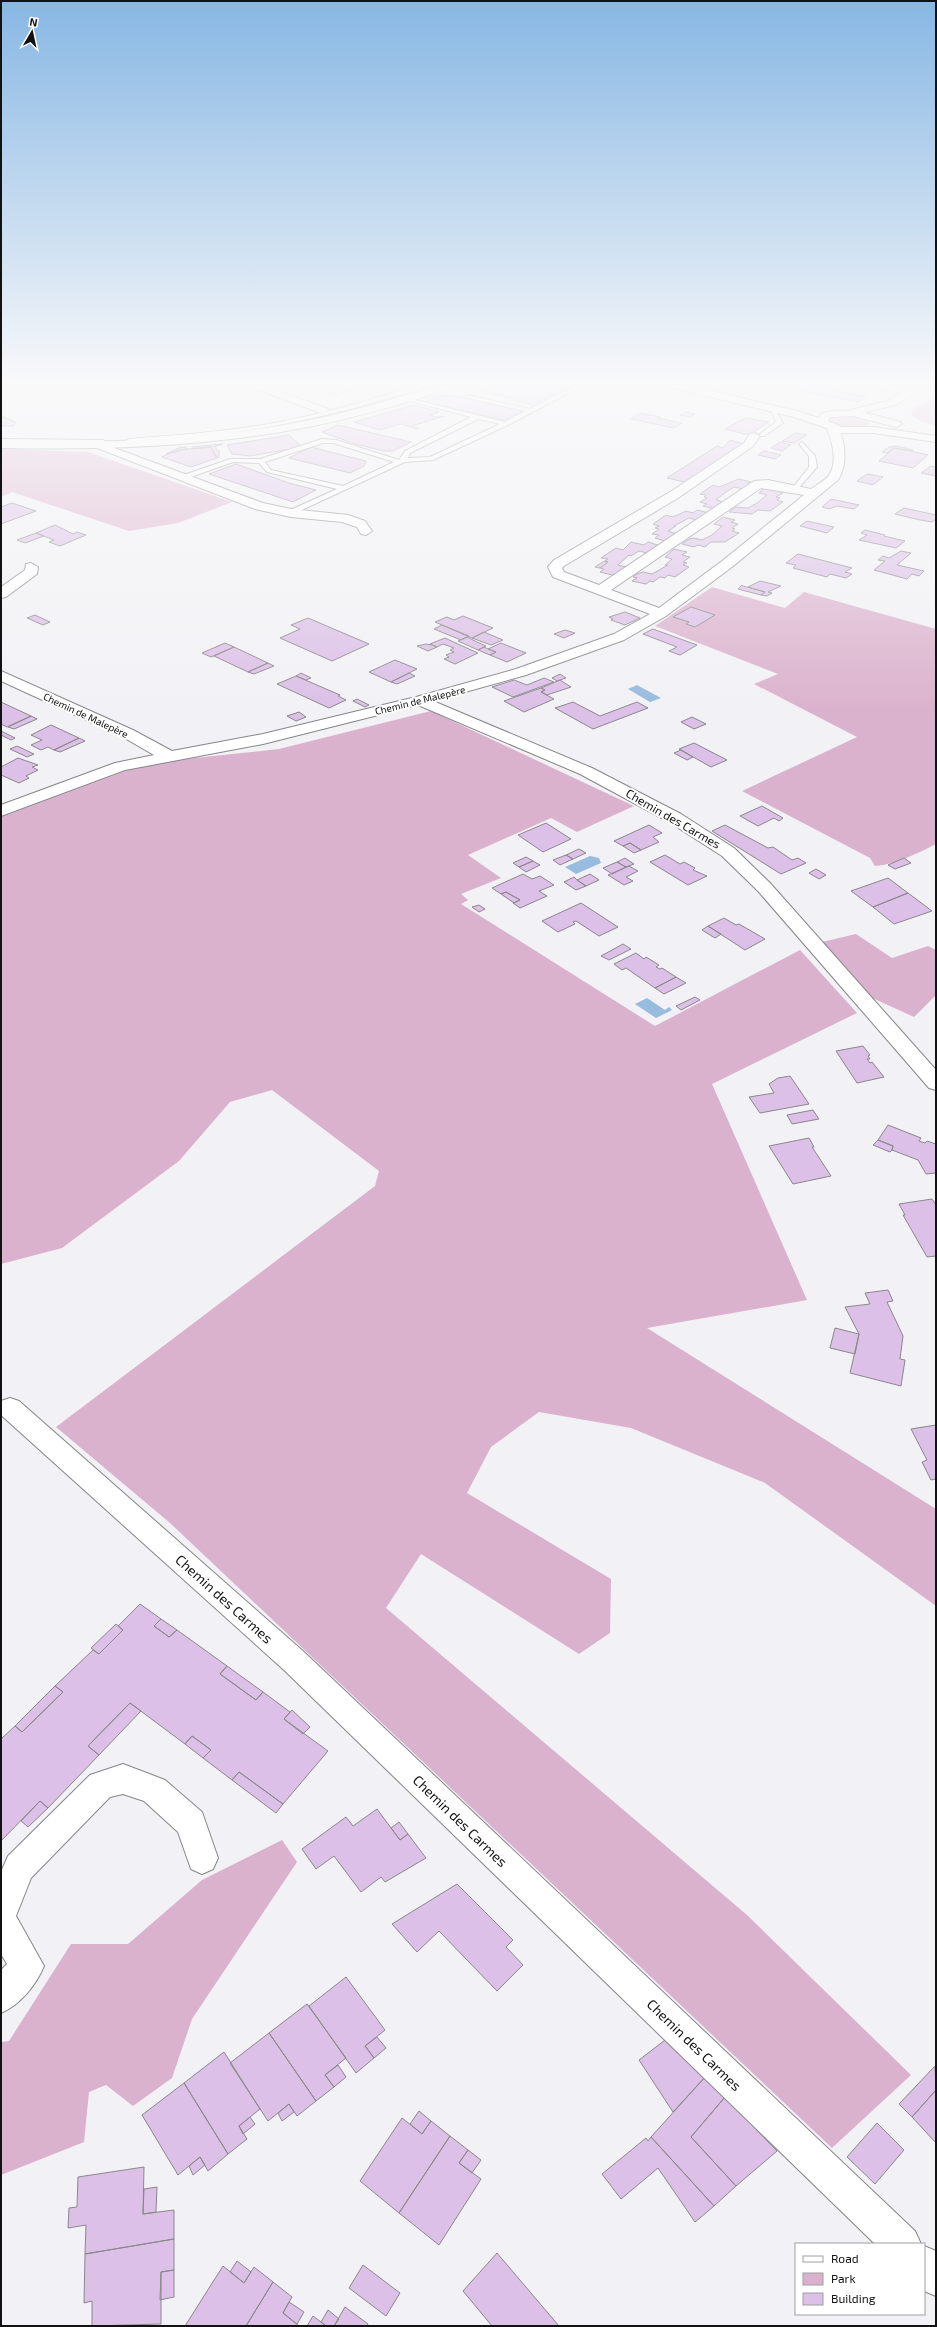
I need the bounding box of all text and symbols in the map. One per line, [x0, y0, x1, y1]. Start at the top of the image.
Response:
north arrow [12, 12, 52, 52]
text: N [29, 15, 39, 29]
street label: Chemin de Malepère [374, 683, 466, 717]
street label: Chemin de Malepère [42, 690, 130, 740]
street label: Chemin des Carmes [624, 785, 723, 851]
street label: Chemin des Carmes [172, 1551, 276, 1647]
street label: Chemin des Carmes [410, 1771, 511, 1870]
street label: Chemin des Carmes [644, 1995, 745, 2094]
legend [795, 2243, 925, 2315]
text: Road [831, 2251, 859, 2265]
text: Park [831, 2271, 856, 2285]
text: Building [831, 2291, 876, 2305]

